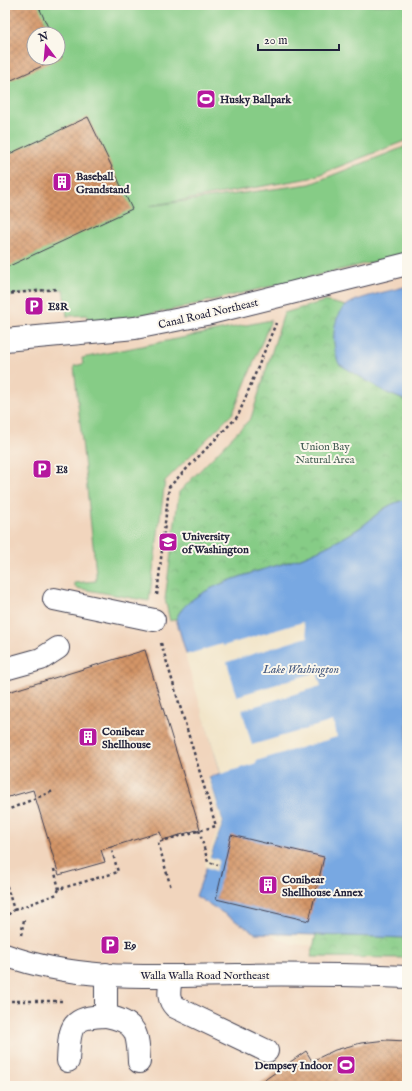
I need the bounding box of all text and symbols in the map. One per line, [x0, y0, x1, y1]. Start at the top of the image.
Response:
north arrow [26, 26, 66, 66]
scale bar [258, 26, 339, 52]
text: N [36, 29, 50, 46]
text: 20 m [264, 33, 287, 48]
sports icon: Husky Ballpark [195, 88, 217, 110]
place label: Husky Ballpark [220, 93, 292, 107]
place label: Baseball Grandstand [76, 170, 131, 197]
building icon: Baseball Grandstand [51, 171, 73, 193]
parking icon: E8R [23, 295, 45, 317]
street label: Canal Road Northeast [157, 296, 260, 332]
place label: E8R [48, 300, 69, 314]
park label: Union Bay Natural Area [296, 440, 355, 467]
parking icon: E8 [31, 458, 53, 480]
place label: E8 [56, 463, 68, 477]
place label: University of Washington [181, 530, 249, 557]
school or university icon: University of Washington [157, 531, 179, 553]
water label: Lake Washington [262, 662, 339, 678]
place label: Conibear Shellhouse [102, 725, 151, 752]
building icon: Conibear Shellhouse [77, 726, 99, 748]
place label: Conibear Shellhouse Annex [282, 873, 363, 900]
building icon: Conibear Shellhouse Annex [257, 874, 279, 896]
parking icon: E9 [99, 934, 121, 956]
place label: E9 [124, 939, 137, 953]
street label: Walla Walla Road Northeast [141, 969, 270, 983]
sports icon: Dempsey Indoor [335, 1054, 357, 1076]
place label: Dempsey Indoor [255, 1059, 333, 1073]

